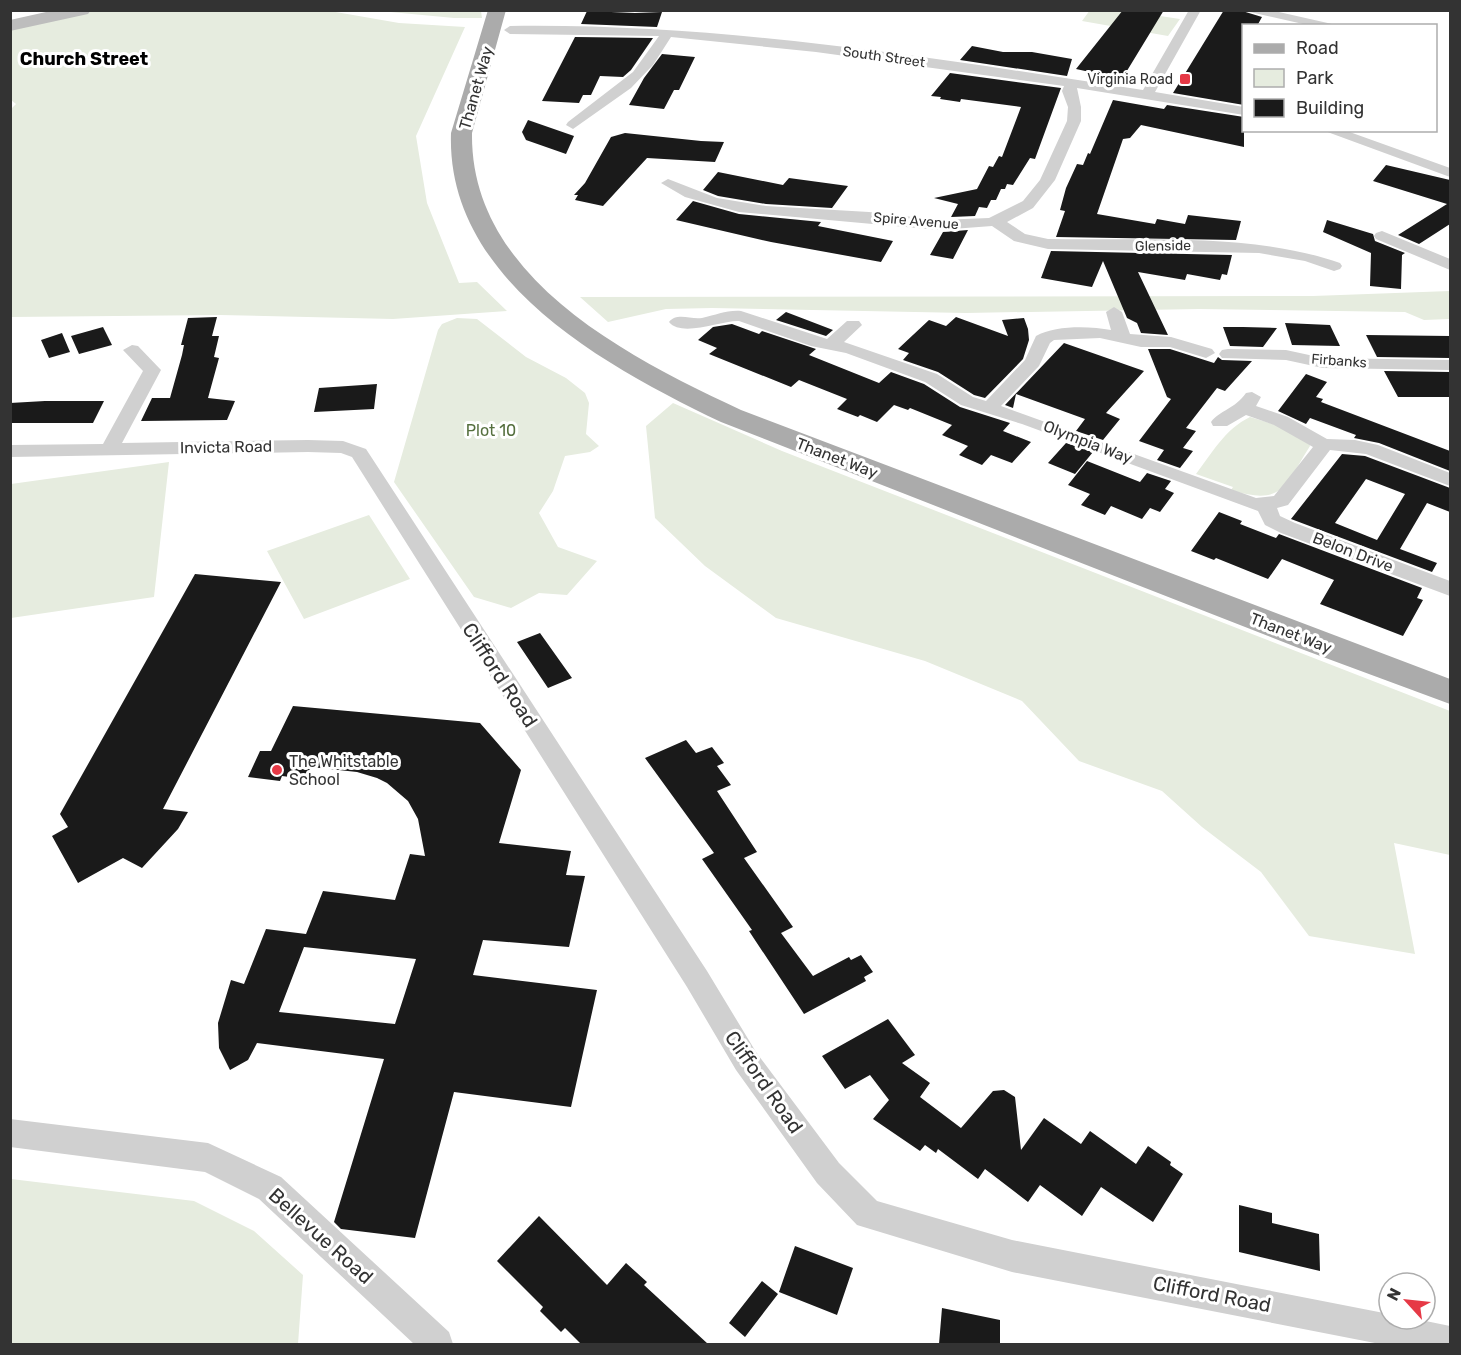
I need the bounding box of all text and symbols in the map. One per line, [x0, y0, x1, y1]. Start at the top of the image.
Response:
legend [1242, 24, 1437, 132]
text: Road [1296, 37, 1339, 59]
street label: South Street [842, 43, 927, 71]
street label: Thanet Way [455, 44, 497, 132]
district label: Church Street [20, 48, 148, 70]
text: Park [1296, 67, 1334, 89]
place label: Virginia Road [1087, 71, 1173, 88]
marker: Virginia Road [1178, 72, 1192, 86]
text: Building [1296, 97, 1364, 119]
street label: Spire Avenue [873, 209, 960, 233]
street label: Glenside [1135, 237, 1191, 255]
street label: Firbanks [1311, 351, 1367, 371]
street label: Olympia Way [1041, 416, 1135, 468]
park label: Plot 10 [466, 421, 516, 440]
street label: Thanet Way [793, 434, 881, 482]
street label: Invicta Road [180, 437, 272, 457]
street label: Belon Drive [1310, 528, 1396, 576]
street label: Thanet Way [1247, 609, 1335, 657]
street label: Clifford Road [457, 618, 543, 732]
place label: The Whitstable School [289, 752, 399, 789]
marker: The Whitstable School [270, 763, 284, 777]
street label: Clifford Road [720, 1026, 808, 1138]
street label: Bellevue Road [264, 1183, 378, 1289]
street label: Clifford Road [1151, 1271, 1273, 1317]
north arrow [1377, 1271, 1437, 1331]
text: N [1383, 1285, 1405, 1304]

